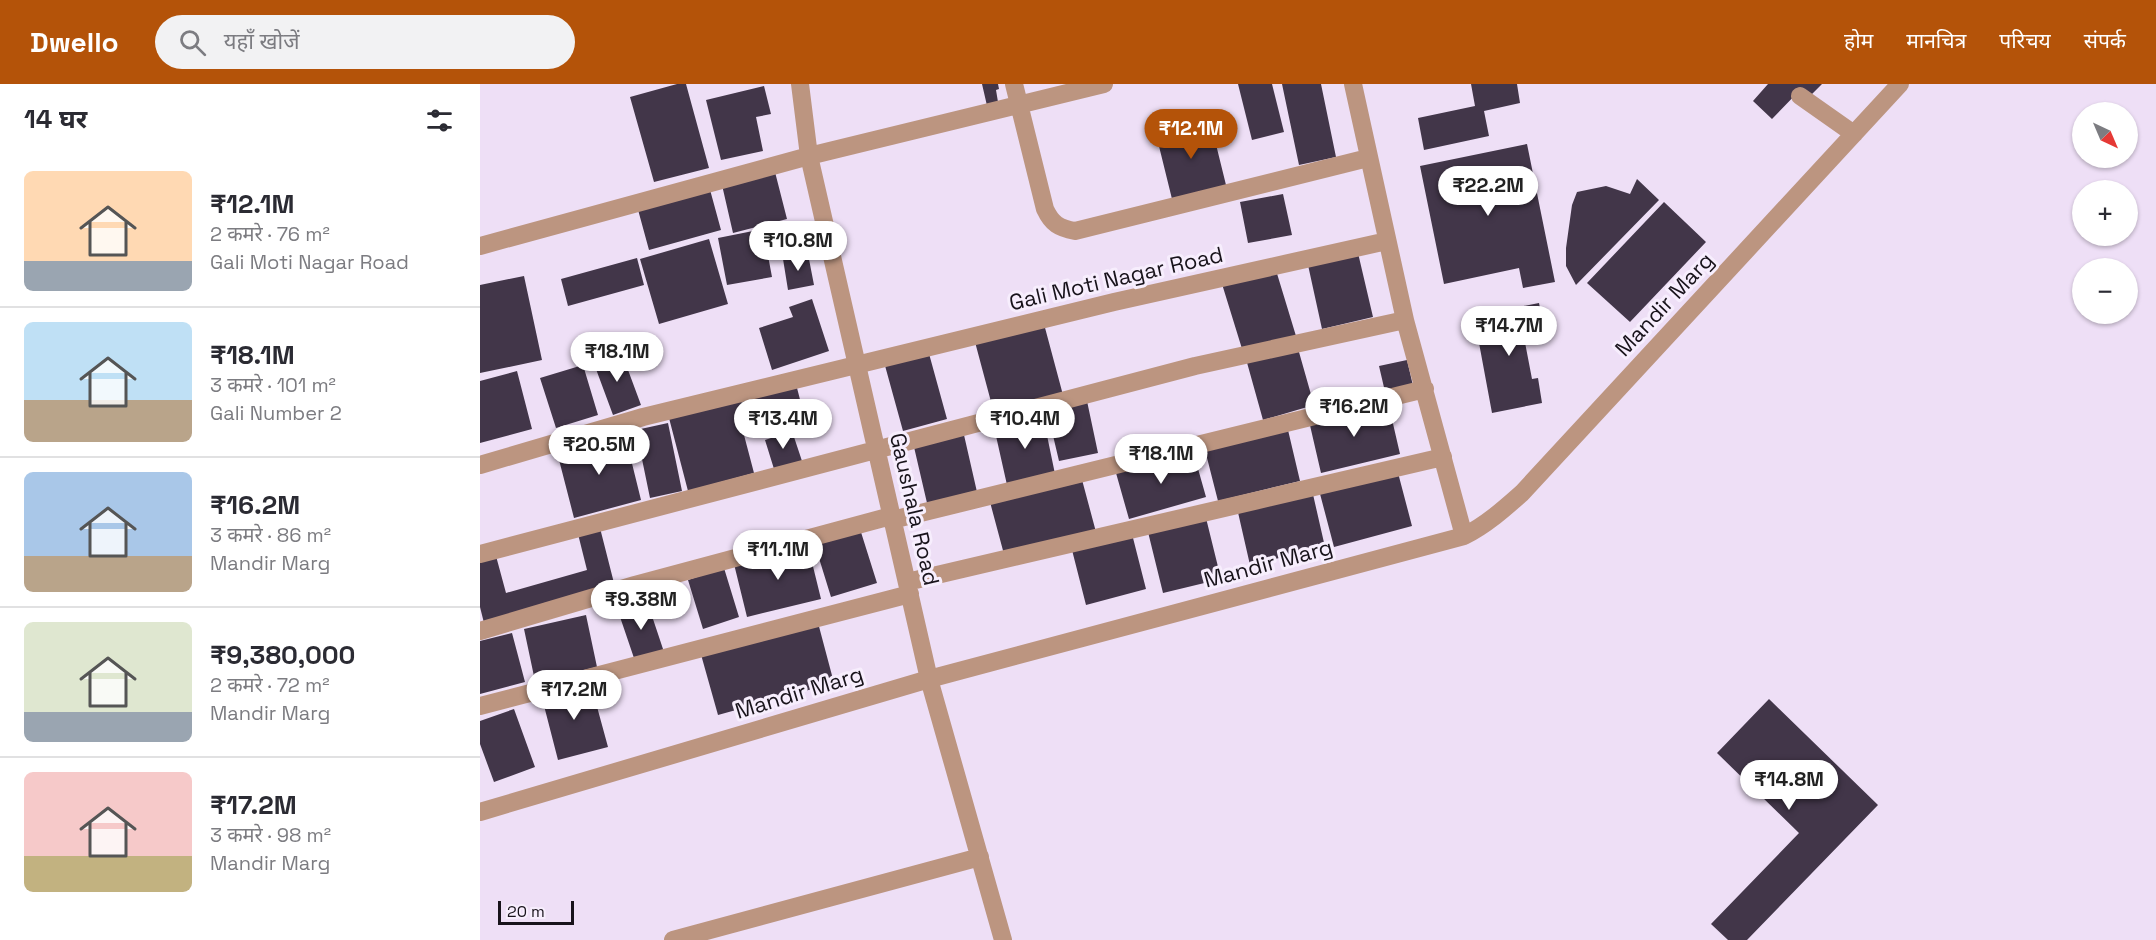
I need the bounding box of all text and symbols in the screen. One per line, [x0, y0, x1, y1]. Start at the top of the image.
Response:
search box [155, 15, 575, 69]
text: Dwello [30, 24, 119, 60]
icon: search [176, 26, 209, 59]
text: यहाँ खोजें [224, 27, 300, 55]
text: होम [1844, 27, 1873, 54]
text: मानचित्र [1906, 27, 1966, 54]
text: परिचय [1999, 27, 2051, 54]
text: संपर्क [2084, 27, 2126, 54]
text: 14 घर [24, 102, 87, 136]
north arrow [2072, 102, 2138, 168]
map controls [2072, 102, 2138, 324]
icon: filters [423, 104, 456, 137]
pin: ₹12.1M [1142, 109, 1240, 160]
text: ₹12.1M [1159, 115, 1223, 141]
pin: ₹22.2M [1439, 166, 1537, 217]
text: ₹22.2M [1452, 172, 1524, 198]
button: + [2072, 180, 2138, 246]
text: ₹12.1M [210, 187, 294, 221]
icon: home [72, 195, 144, 267]
text: 2 कमरे · 76 m² [210, 221, 330, 247]
pin: ₹10.8M [749, 221, 847, 272]
text: ₹10.8M [763, 227, 833, 253]
street label: Gali Moti Nagar Road [1006, 240, 1226, 316]
street label: Mandir Marg [1609, 246, 1719, 362]
text: Gali Moti Nagar Road [210, 249, 409, 275]
button: − [2072, 258, 2138, 324]
pin: ₹14.7M [1460, 306, 1558, 357]
text: ₹14.7M [1475, 312, 1543, 338]
pin: ₹18.1M [568, 332, 666, 383]
text: ₹18.1M [210, 338, 295, 372]
text: ₹18.1M [584, 338, 650, 364]
icon: home [72, 346, 144, 418]
text: 3 कमरे · 101 m² [210, 372, 336, 398]
pin: ₹16.2M [1305, 387, 1403, 438]
text: ₹16.2M [1319, 393, 1389, 419]
pin: ₹13.4M [734, 399, 832, 450]
pin: ₹10.4M [976, 399, 1074, 450]
text: Gali Number 2 [210, 400, 342, 426]
text: ₹13.4M [748, 405, 818, 431]
text: ₹10.4M [990, 405, 1060, 431]
pin: ₹20.5M [550, 425, 648, 476]
street label: Gaushala Road [884, 430, 946, 588]
text: ₹20.5M [563, 431, 635, 457]
pin: ₹18.1M [1112, 434, 1210, 485]
text: ₹18.1M [1128, 440, 1194, 466]
text: ₹16.2M [210, 488, 300, 522]
icon: home [72, 496, 144, 568]
text: 3 कमरे · 86 m² [210, 522, 331, 548]
pin: ₹11.1M [729, 530, 827, 581]
street label: Mandir Marg [1200, 532, 1336, 594]
text: ₹11.1M [747, 536, 809, 562]
text: Mandir Marg [210, 550, 330, 576]
pin: ₹9.38M [592, 580, 690, 631]
text: ₹9.38M [605, 586, 677, 612]
text: ₹9,380,000 [210, 638, 355, 672]
icon: home [72, 646, 144, 718]
street label: Mandir Marg [732, 659, 866, 725]
pin: ₹17.2M [525, 670, 623, 721]
text: 2 कमरे · 72 m² [210, 672, 330, 698]
text: ₹17.2M [541, 676, 607, 702]
text: Mandir Marg [210, 700, 330, 726]
pin: ₹14.8M [1740, 760, 1838, 811]
text: ₹14.8M [1754, 766, 1824, 792]
text: ₹17.2M [210, 788, 297, 822]
icon: home [72, 796, 144, 868]
text: 3 कमरे · 98 m² [210, 822, 331, 848]
text: Mandir Marg [210, 850, 330, 876]
scale bar [498, 898, 574, 926]
text: 20 m [507, 901, 545, 922]

